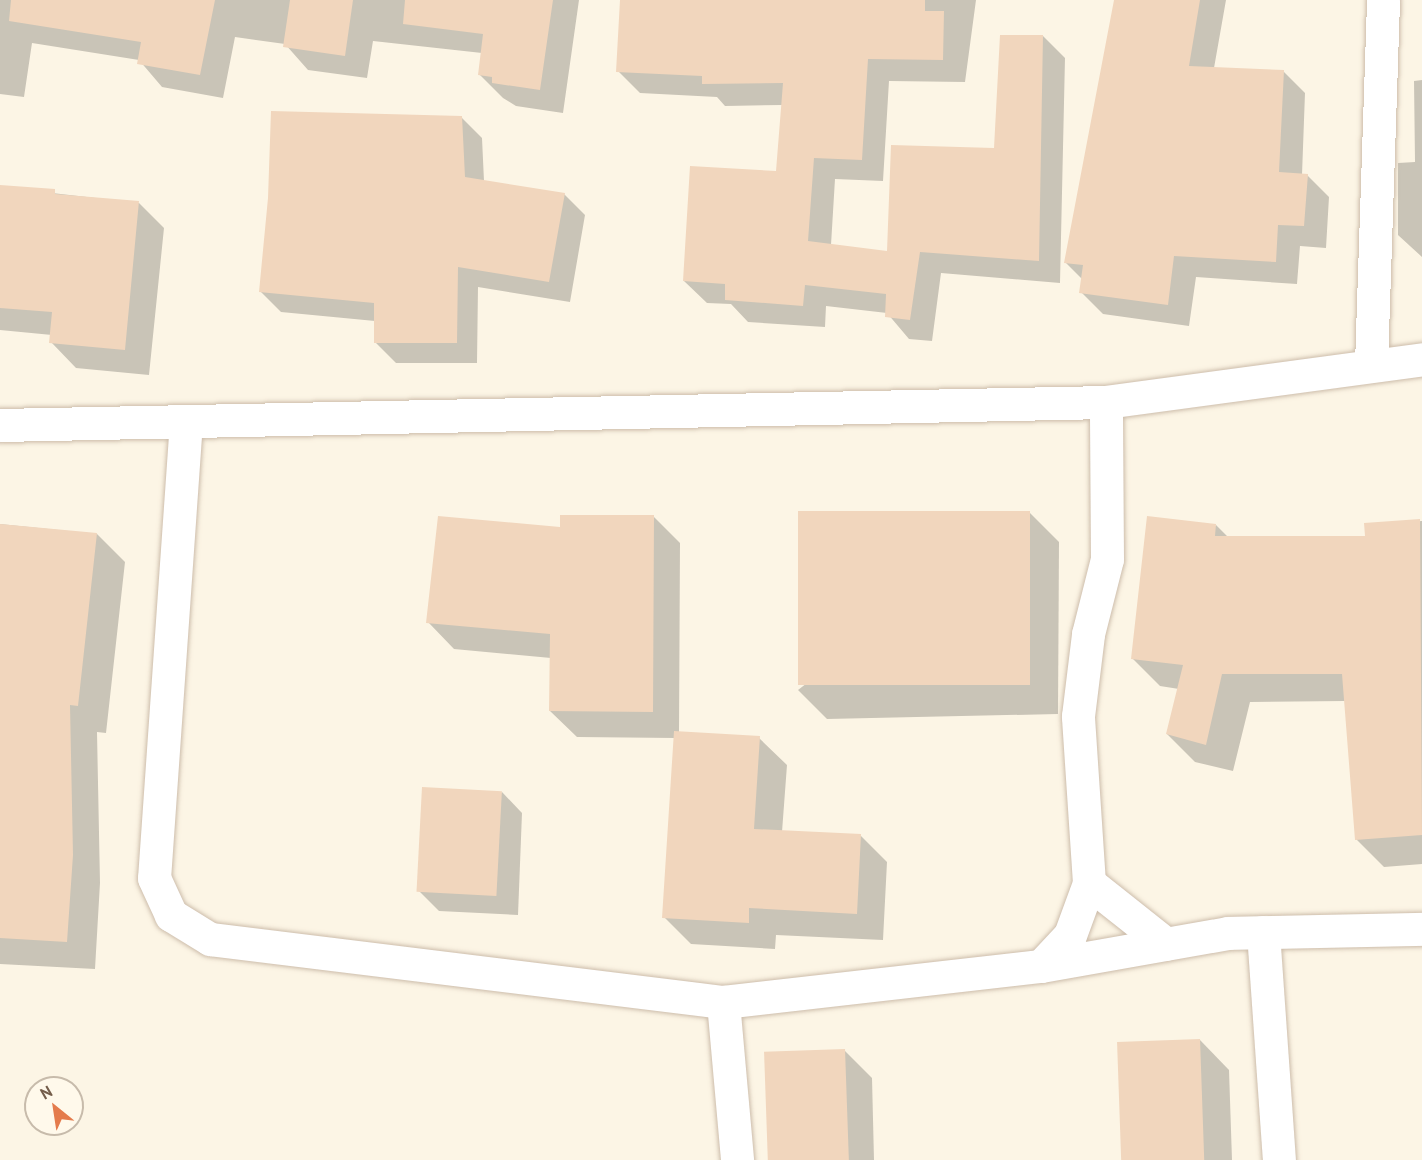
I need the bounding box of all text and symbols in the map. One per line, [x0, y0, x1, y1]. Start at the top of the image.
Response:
north arrow [24, 1076, 84, 1136]
text: N [36, 1081, 56, 1103]

